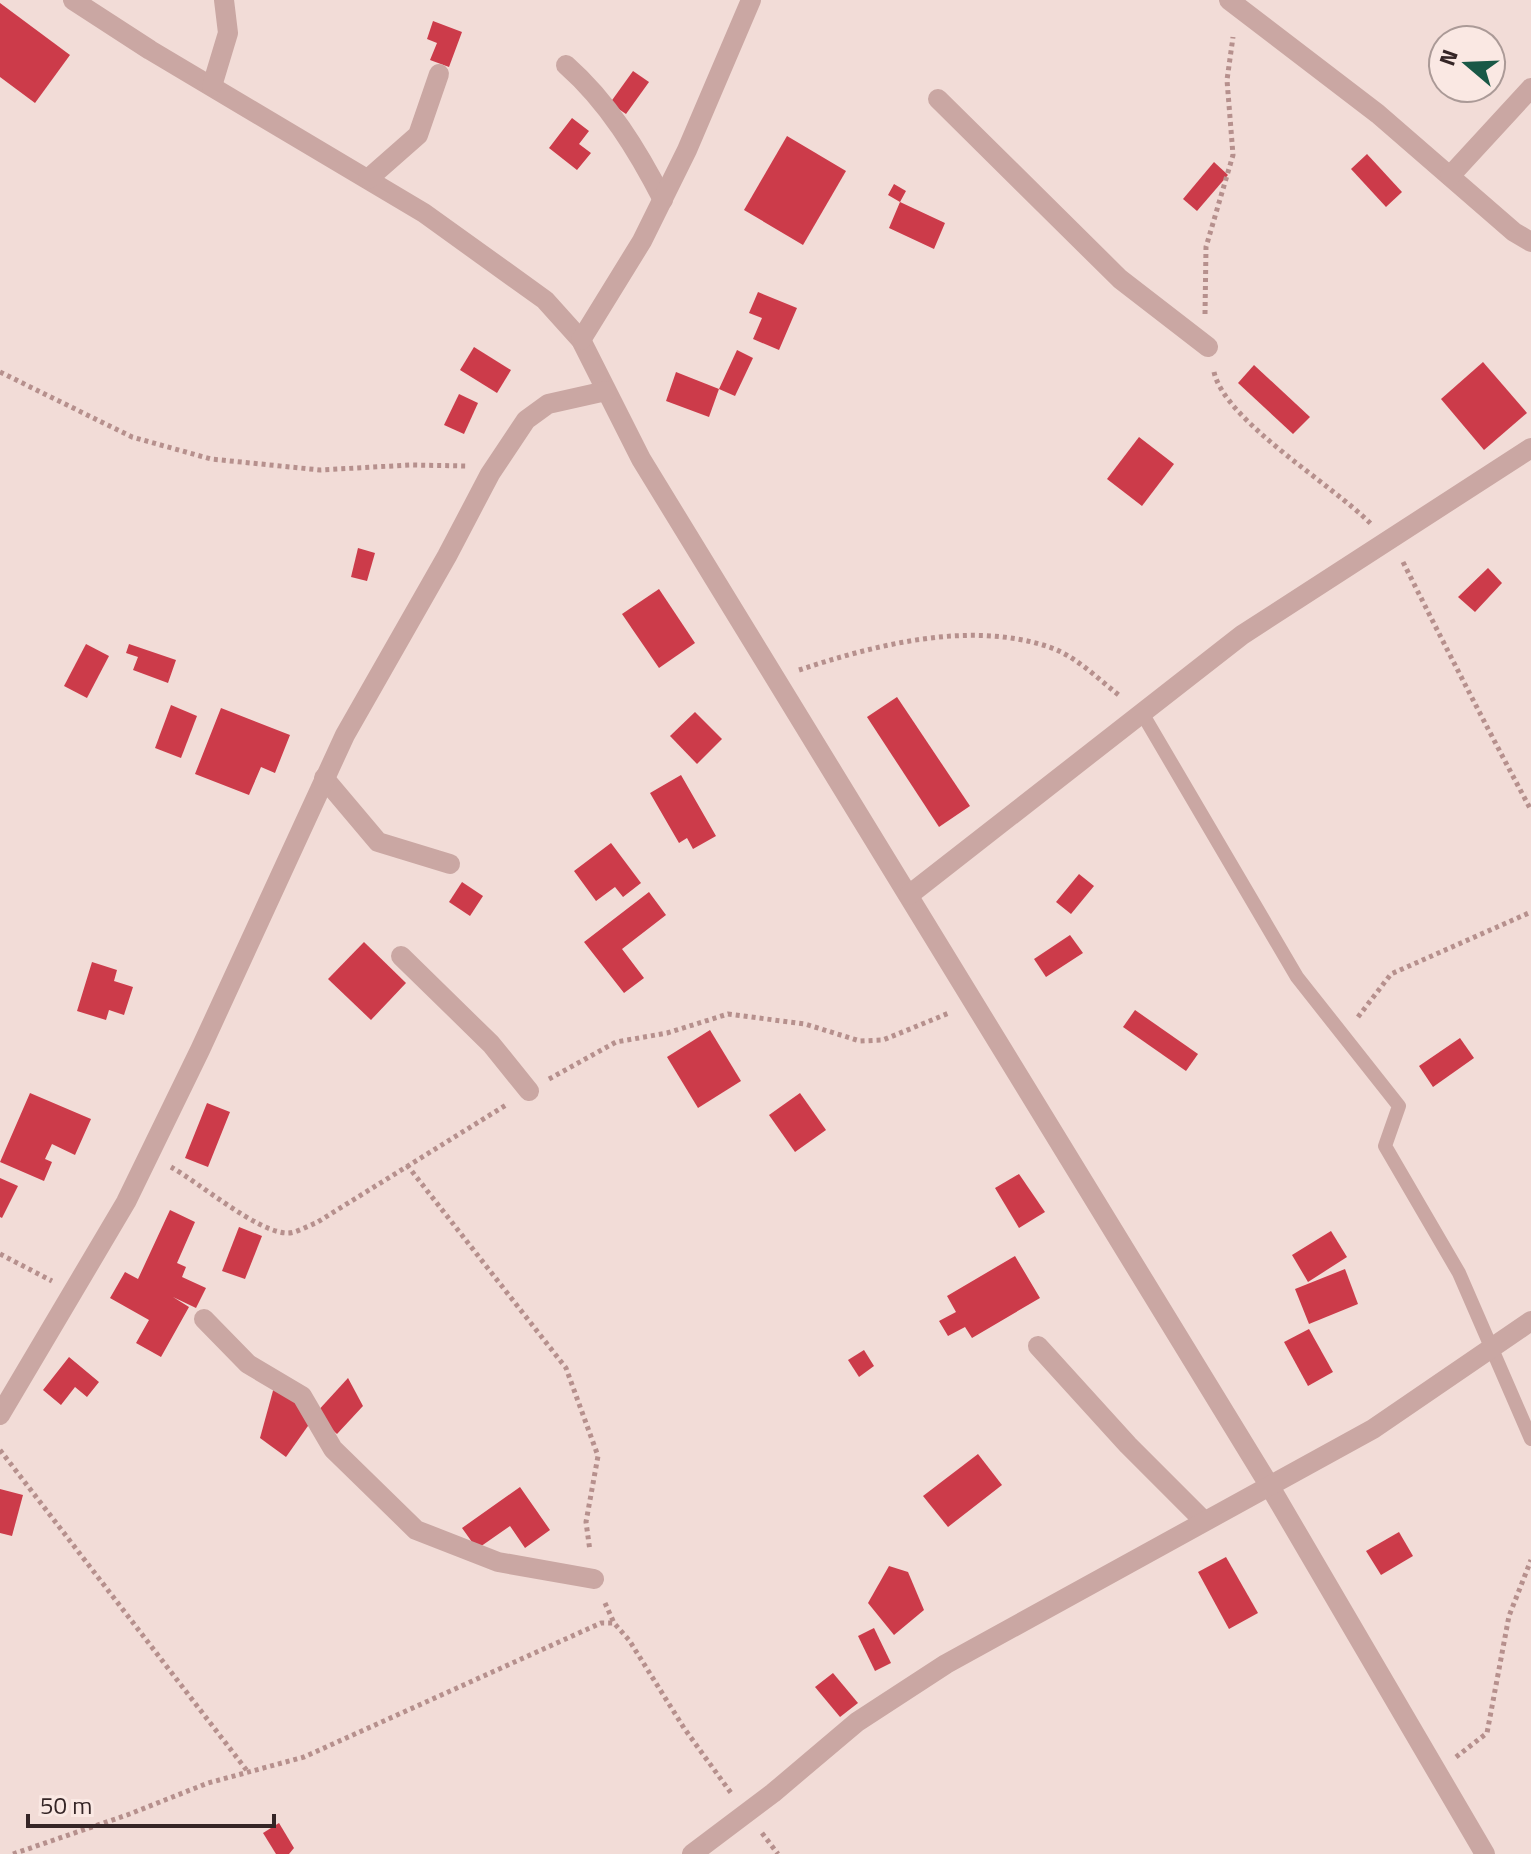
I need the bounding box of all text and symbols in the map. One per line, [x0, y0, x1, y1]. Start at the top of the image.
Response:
north arrow [1427, 24, 1507, 104]
text: N [1430, 45, 1467, 70]
scale bar [28, 1778, 274, 1828]
text: 50 m [40, 1787, 92, 1823]

